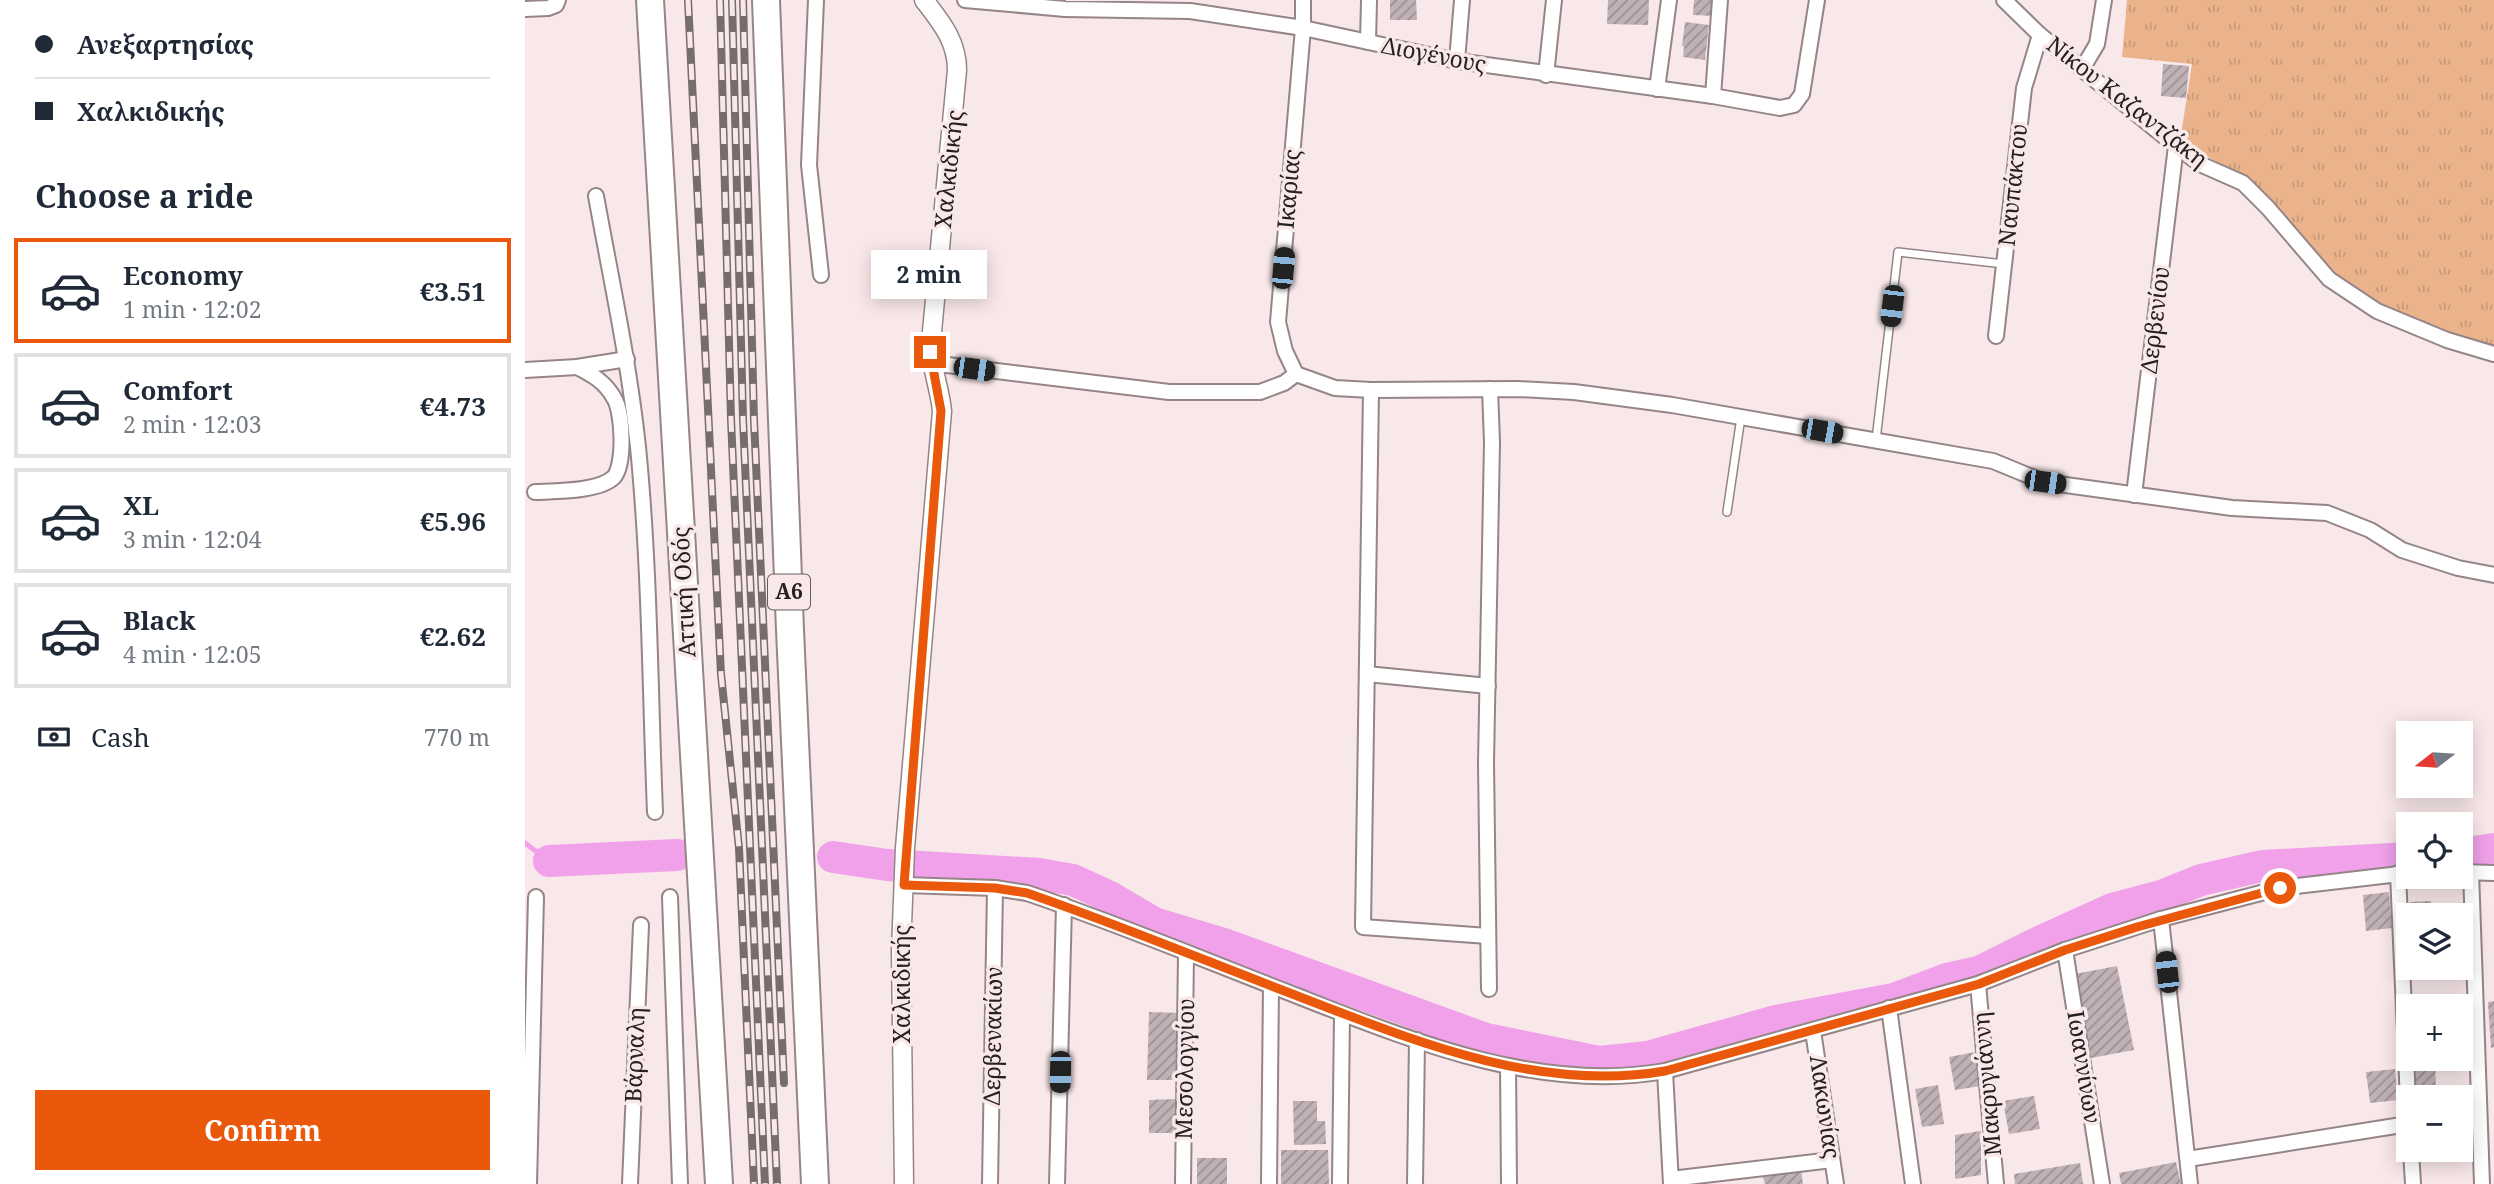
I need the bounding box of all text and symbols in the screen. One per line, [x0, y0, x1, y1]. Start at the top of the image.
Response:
text: Ανεξαρτησίας [77, 26, 254, 62]
street label: Διογένους [1379, 28, 1489, 80]
street label: Νίκου Καζαντζάκη [2040, 28, 2215, 174]
text: Χαλκιδικής [77, 93, 225, 129]
street label: Χαλκιδικής [926, 108, 970, 230]
street label: Ναυπάκτου [1990, 122, 2034, 248]
street label: Ικαρίας [1269, 148, 1307, 230]
text: Choose a ride [35, 174, 254, 217]
car [1271, 246, 1296, 290]
callout: 2 min [872, 250, 988, 300]
text: Economy [123, 257, 243, 293]
text: 2 min [896, 258, 962, 290]
icon: car [39, 259, 102, 322]
street label: Δερβενίου [2132, 265, 2176, 375]
text: €3.51 [420, 273, 486, 309]
car [1880, 284, 1905, 328]
text: 1 min · 12:02 [123, 293, 261, 325]
route end [914, 336, 946, 368]
car [952, 356, 997, 382]
text: Comfort [123, 372, 233, 408]
icon: car [39, 374, 102, 437]
text: €4.73 [420, 388, 486, 424]
text: 2 min · 12:03 [123, 408, 261, 440]
car [1800, 417, 1845, 445]
car [2023, 469, 2068, 495]
text: XL [123, 487, 159, 523]
icon: car [39, 489, 102, 552]
text: €5.96 [420, 503, 486, 539]
text: 3 min · 12:04 [123, 523, 261, 555]
street label: Αττική Οδός [664, 526, 702, 658]
road number: Α6 [768, 574, 810, 610]
text: Black [123, 602, 196, 638]
icon: car [39, 604, 102, 667]
text: €2.62 [420, 618, 486, 654]
text: 4 min · 12:05 [123, 638, 261, 670]
icon: cash [35, 718, 73, 756]
text: Cash [91, 719, 150, 755]
text: 770 m [424, 721, 490, 753]
north arrow [2396, 721, 2473, 798]
map controls [2396, 721, 2473, 1162]
button: locate [2396, 812, 2473, 889]
route start [2264, 872, 2296, 904]
button: layers [2396, 903, 2473, 980]
street label: Χαλκιδικής [885, 925, 917, 1043]
car [2155, 950, 2180, 994]
street label: Δερβενακίων [975, 966, 1009, 1106]
button: + [2396, 994, 2473, 1071]
street label: Μεσολογγίου [1167, 998, 1201, 1140]
street label: Βάρναλη [616, 1007, 652, 1103]
street label: Ιωαννίνων [2060, 1008, 2110, 1126]
street label: Μακρυγιάννη [1964, 1011, 2008, 1157]
car [1050, 1051, 1071, 1093]
street label: Λακωνίας [1803, 1053, 1849, 1161]
button: − [2396, 1085, 2473, 1162]
button: Confirm [35, 1090, 490, 1170]

